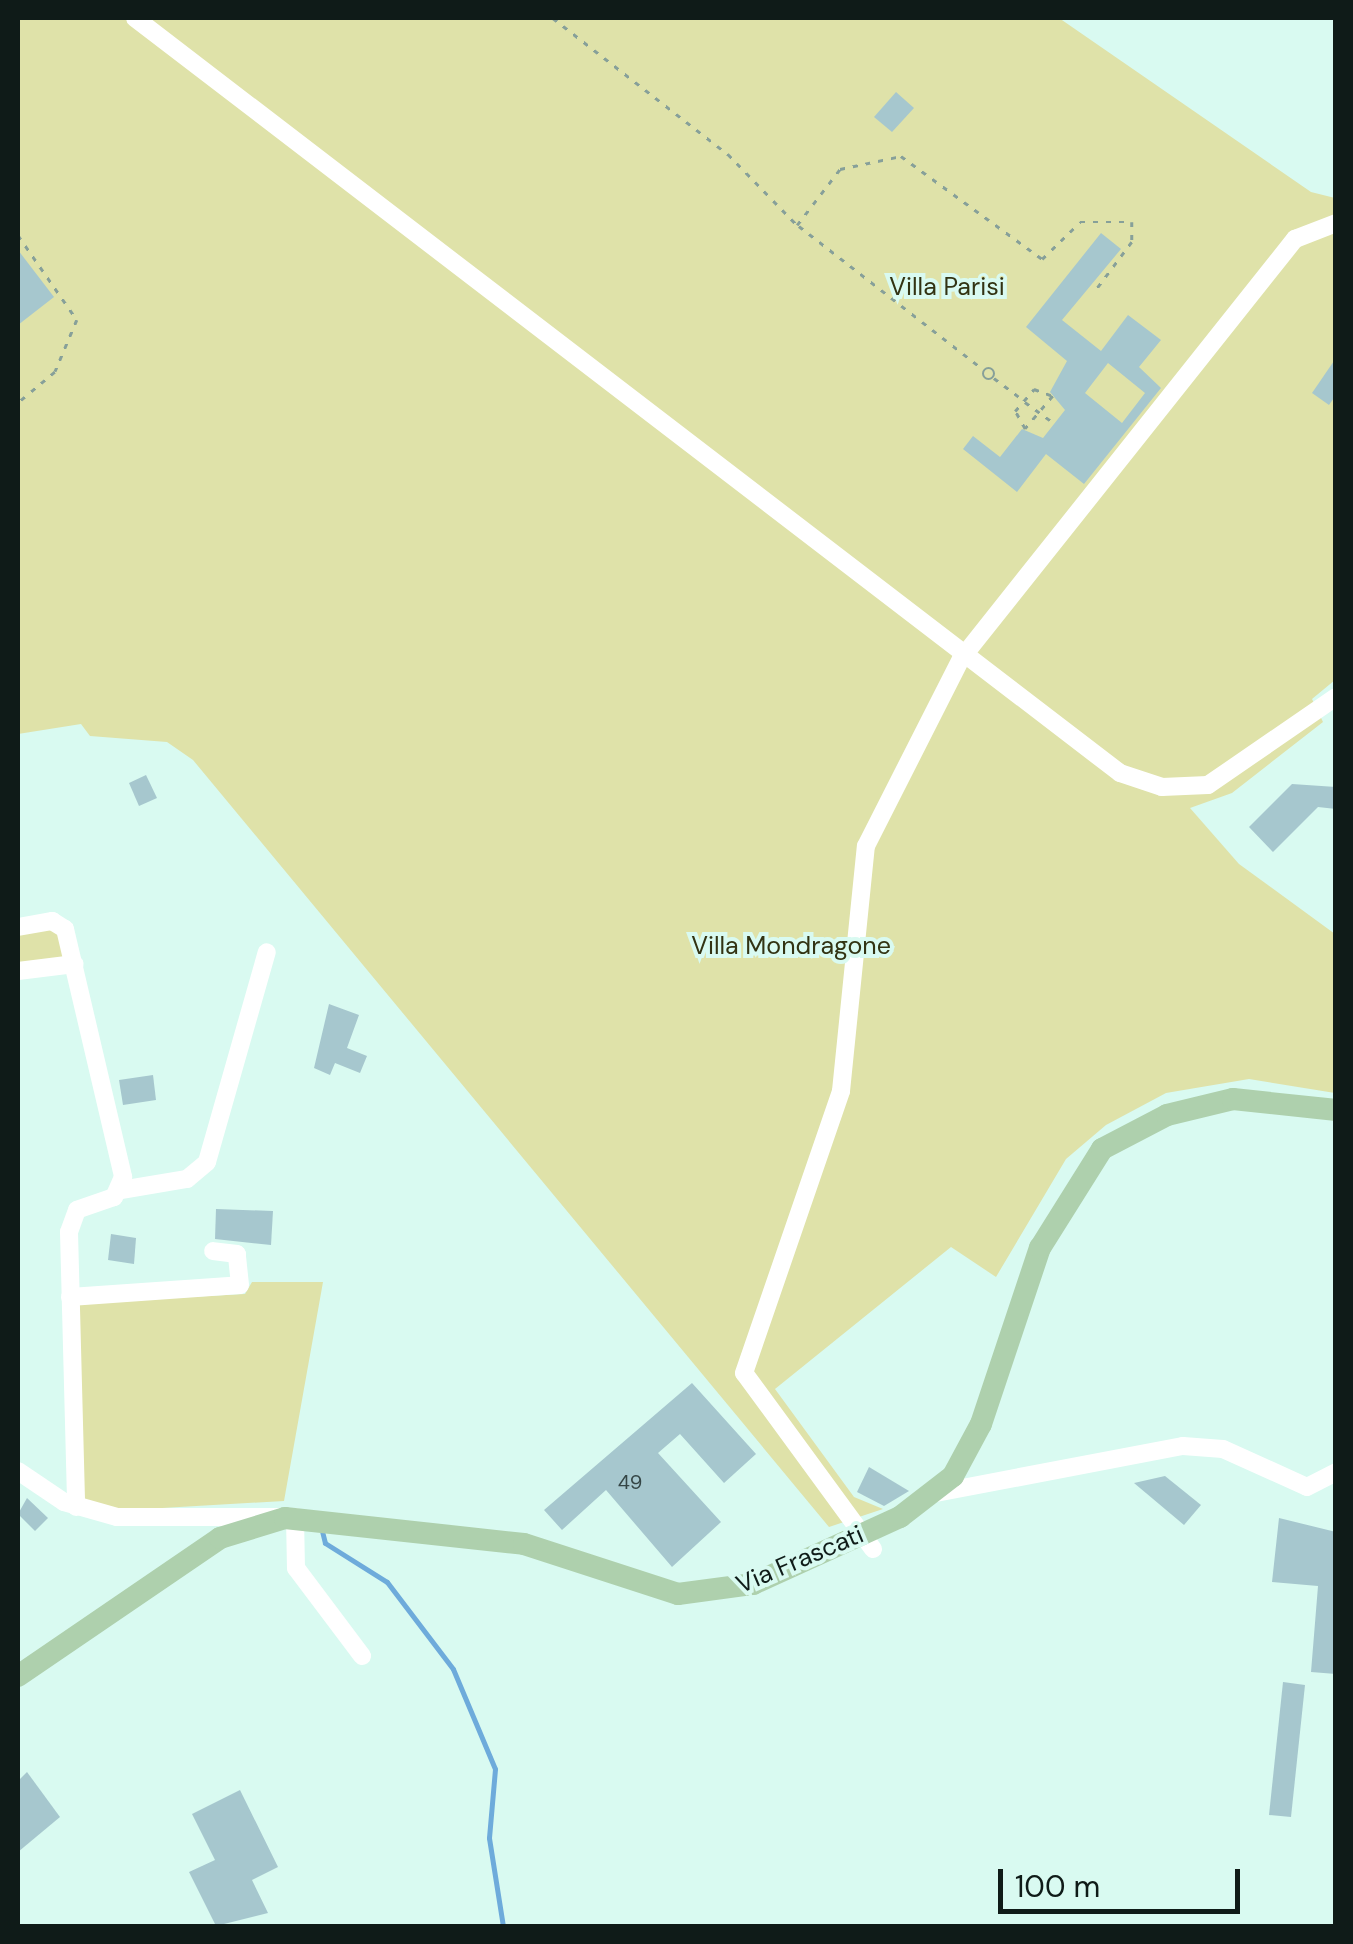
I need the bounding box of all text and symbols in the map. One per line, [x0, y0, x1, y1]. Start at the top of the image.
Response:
park label: Villa Parisi [889, 272, 1005, 302]
park label: Villa Mondragone [691, 931, 891, 961]
house number: 49 [618, 1470, 642, 1494]
street label: Via Frascati [732, 1520, 868, 1600]
scale bar [1003, 1849, 1246, 1911]
text: 100 m [1015, 1867, 1100, 1906]

